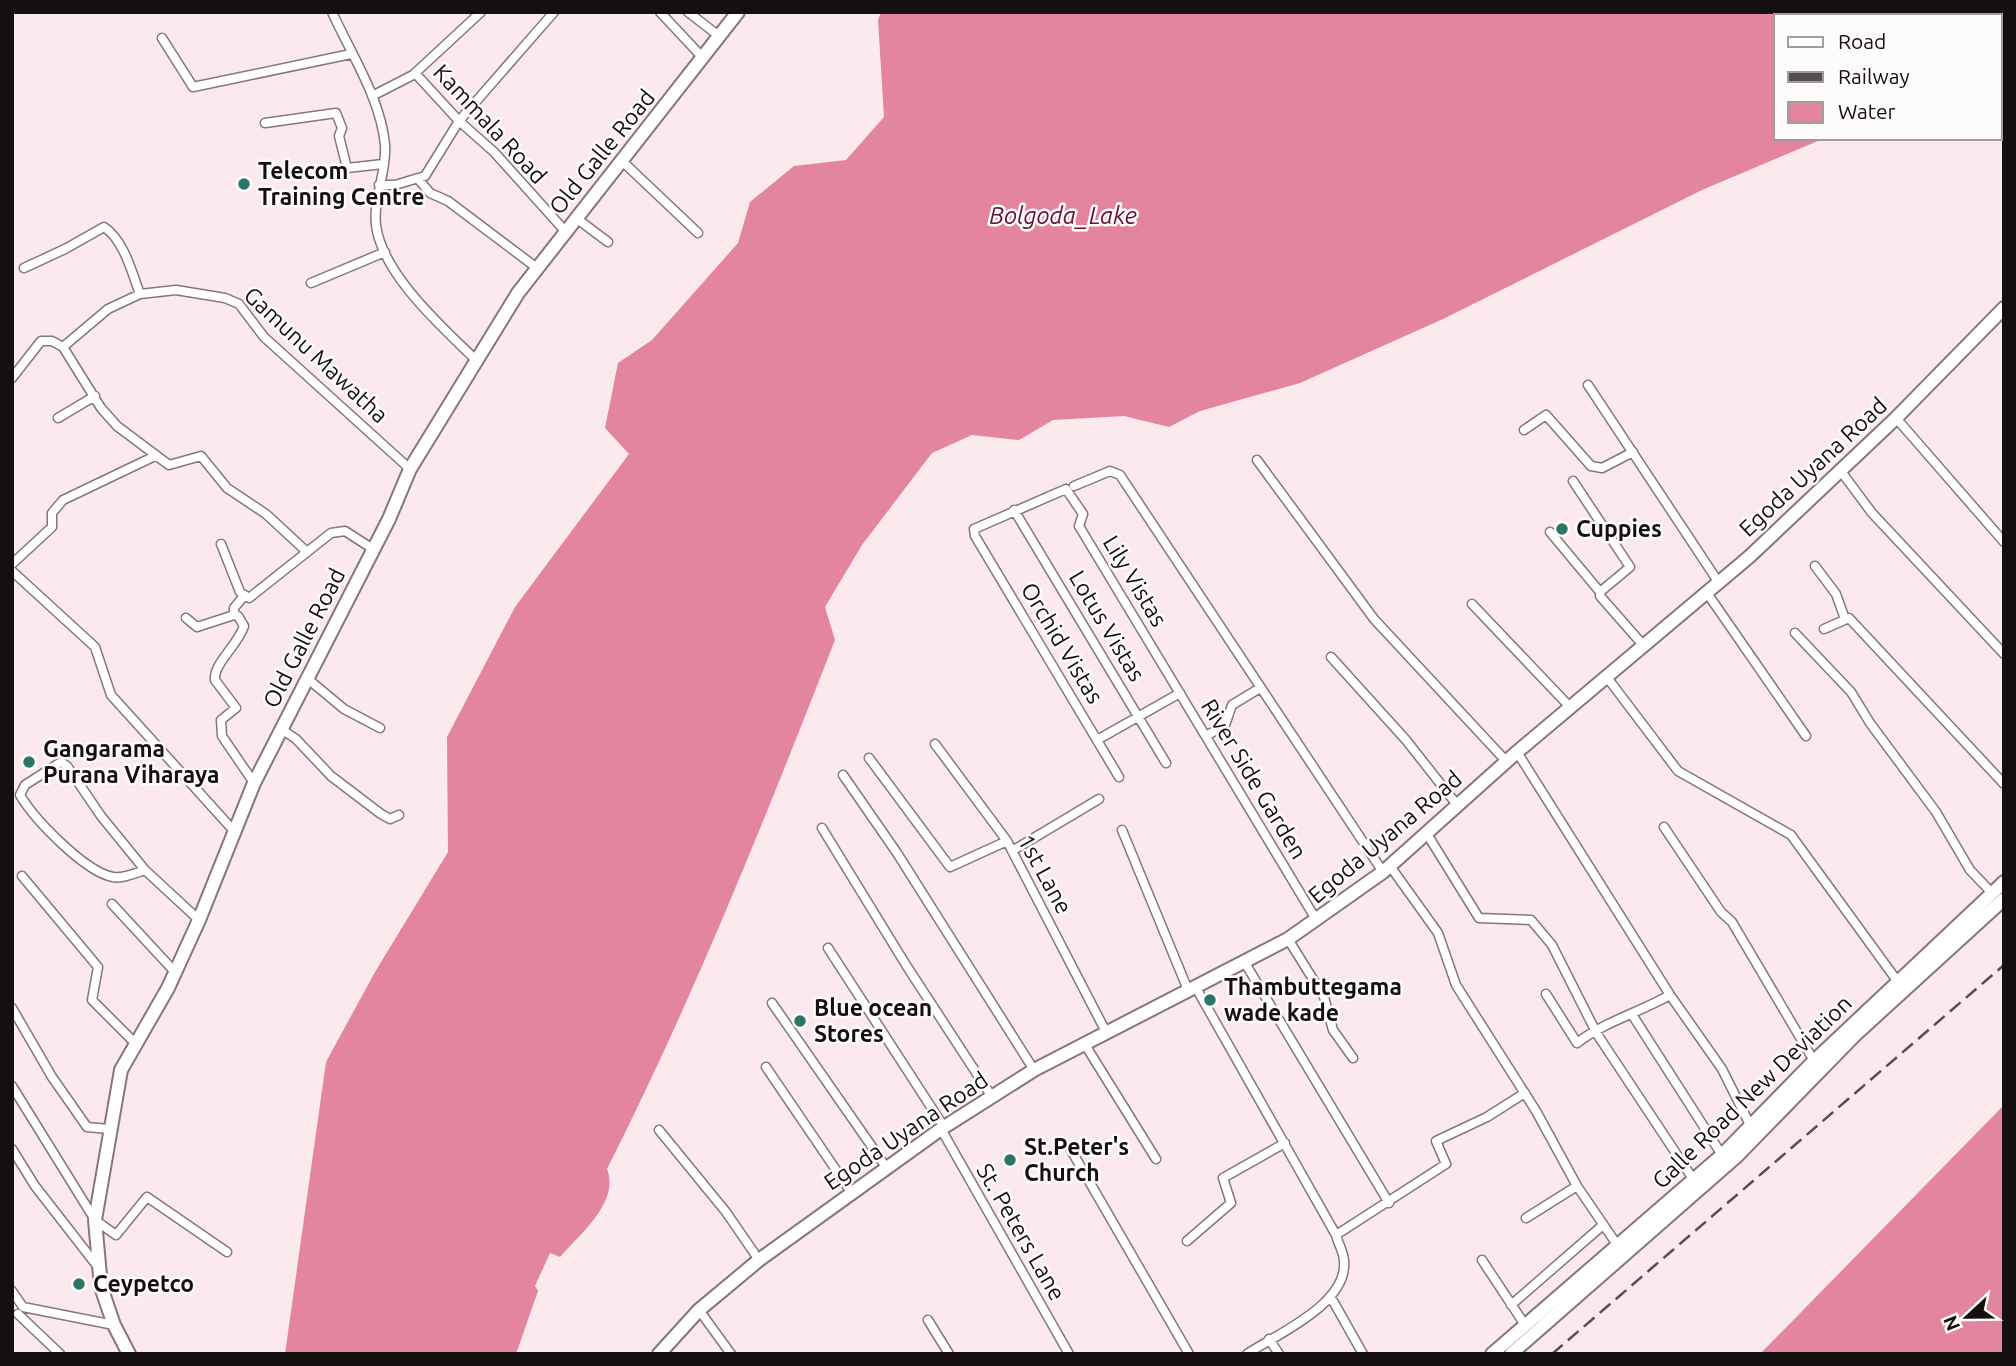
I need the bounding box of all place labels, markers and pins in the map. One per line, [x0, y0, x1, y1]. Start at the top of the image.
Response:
place label: Telecom Training Centre [258, 158, 425, 209]
marker: Telecom Training Centre [236, 176, 252, 192]
place label: Cuppies [1576, 516, 1662, 541]
marker: Cuppies [1554, 521, 1570, 537]
place label: Gangarama Purana Viharaya [43, 736, 219, 787]
marker: Gangarama Purana Viharaya [21, 754, 37, 770]
place label: Thambuttegama wade kade [1224, 974, 1402, 1025]
marker: Thambuttegama wade kade [1202, 992, 1218, 1008]
place label: Blue ocean Stores [814, 995, 932, 1046]
marker: Blue ocean Stores [792, 1013, 808, 1029]
place label: St.Peter's Church [1024, 1134, 1129, 1185]
marker: St.Peter's Church [1002, 1152, 1018, 1168]
place label: Ceypetco [93, 1271, 194, 1296]
marker: Ceypetco [71, 1276, 87, 1292]

